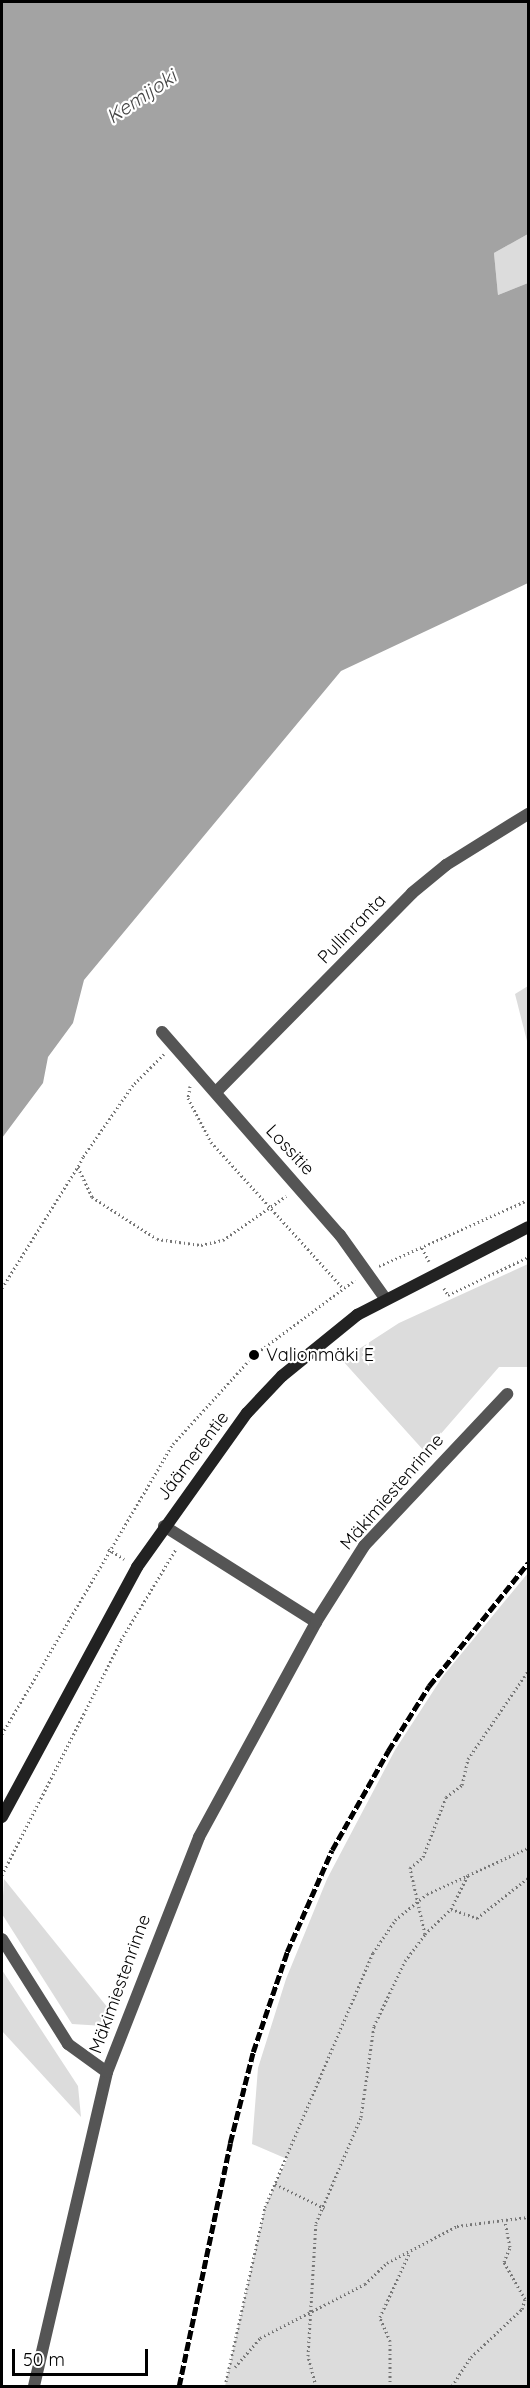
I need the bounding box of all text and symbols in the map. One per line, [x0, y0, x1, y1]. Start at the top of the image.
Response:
water label: Kemijoki [101, 64, 181, 128]
street label: Pullinranta [314, 890, 390, 968]
street label: Lossitie [261, 1120, 319, 1180]
place label: Valionmäki E [266, 1344, 374, 1366]
marker: Valionmäki E [247, 1348, 261, 1362]
street label: Jäämerentie [152, 1407, 234, 1505]
street label: Mäkimiestenrinne [336, 1430, 448, 1554]
street label: Mäkimiestenrinne [85, 1911, 155, 2057]
scale bar [15, 2337, 152, 2375]
text: 50 m [23, 2348, 65, 2371]

